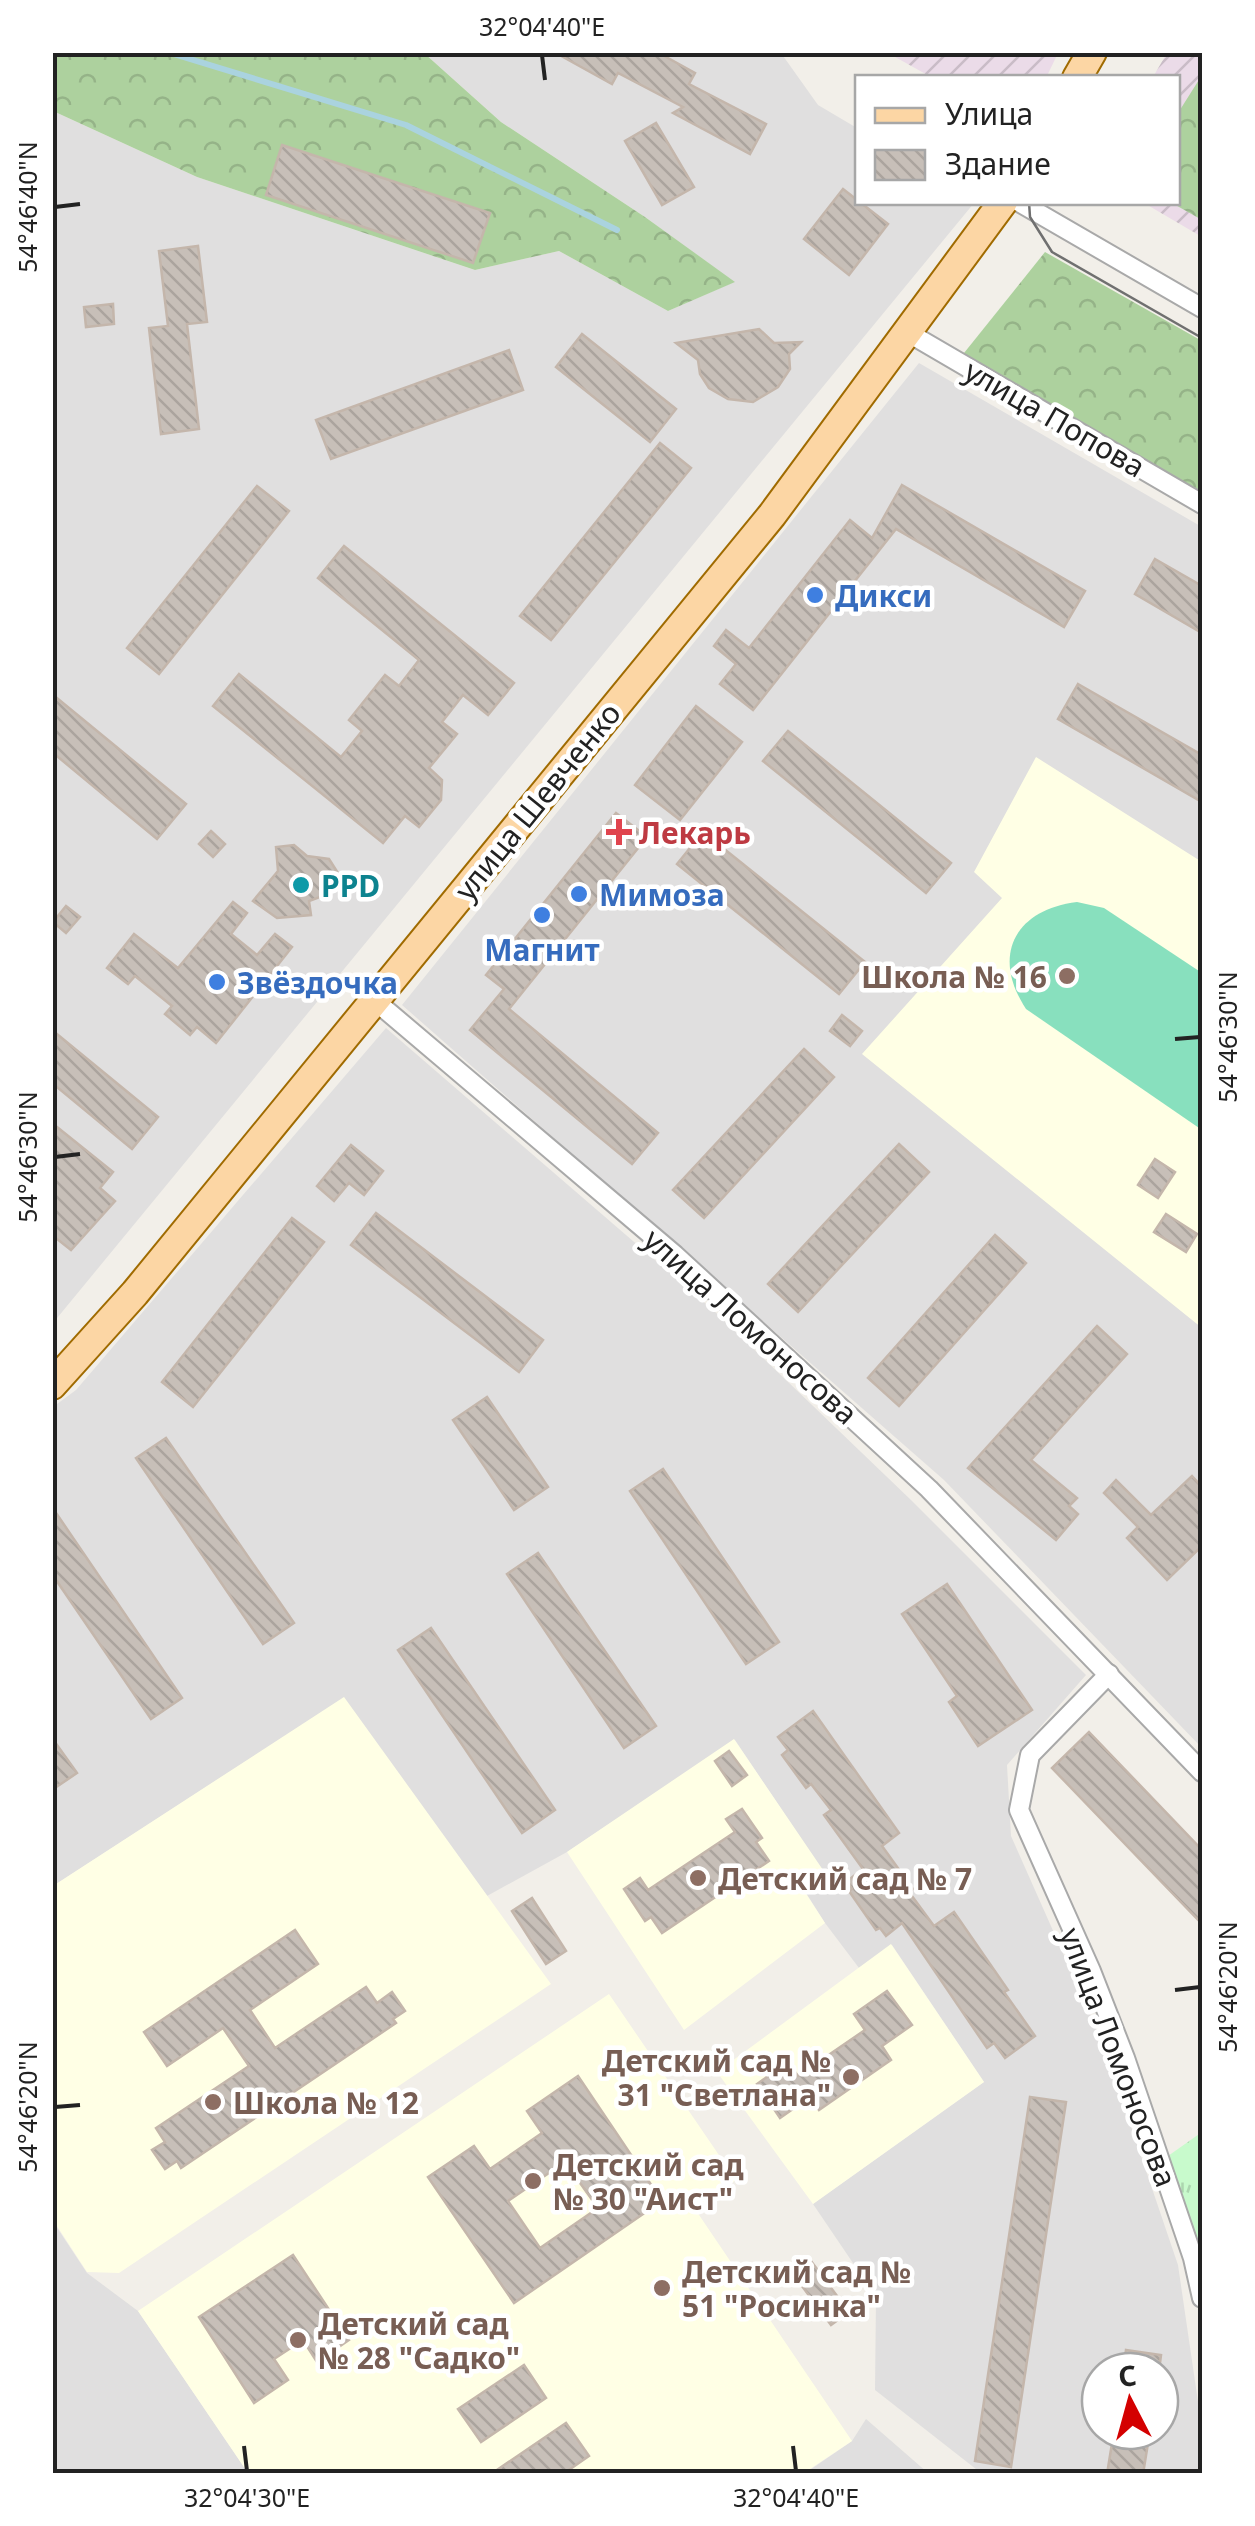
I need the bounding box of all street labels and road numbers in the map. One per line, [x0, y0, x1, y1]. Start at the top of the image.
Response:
street label: улица Попова [957, 350, 1153, 486]
street label: улица Шевченко [445, 694, 629, 908]
street label: улица Ломоносова [635, 1219, 867, 1433]
street label: улица Ломоносова [1051, 1921, 1187, 2193]

